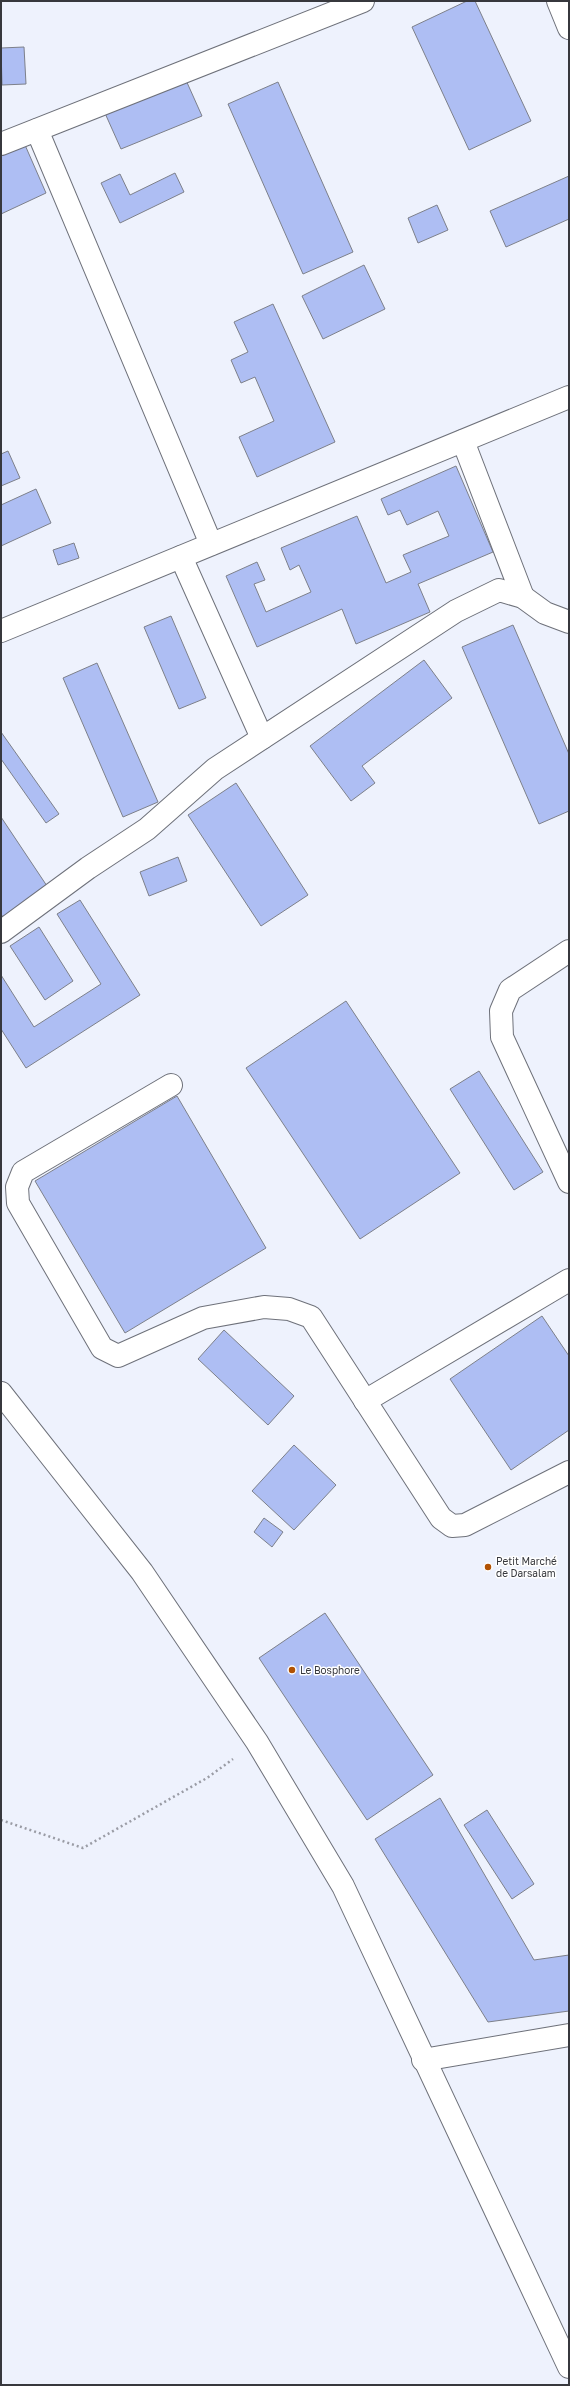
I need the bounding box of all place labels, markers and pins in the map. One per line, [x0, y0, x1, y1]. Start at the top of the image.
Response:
place label: Petit Marché de Darsalam [496, 1555, 557, 1579]
marker: Petit Marché de Darsalam [483, 1562, 493, 1572]
place label: Le Bosphore [300, 1664, 360, 1676]
marker: Le Bosphore [287, 1665, 297, 1675]

